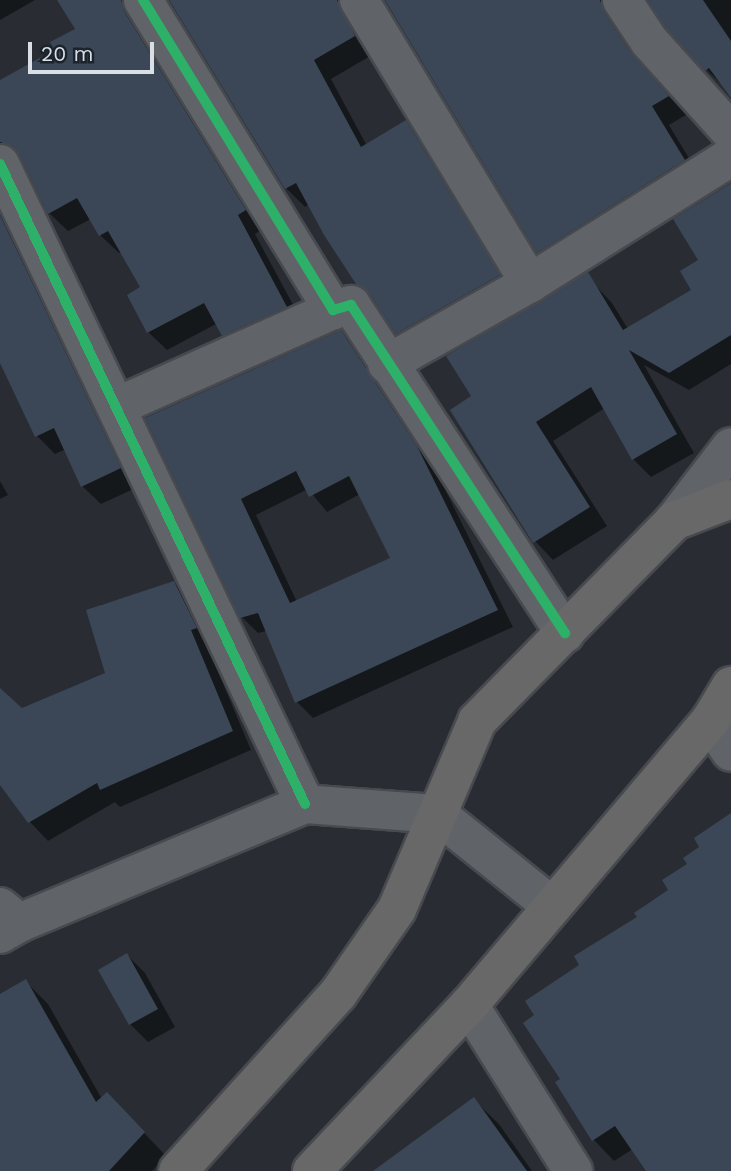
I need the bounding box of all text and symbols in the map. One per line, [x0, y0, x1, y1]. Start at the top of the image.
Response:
scale bar [32, 28, 158, 72]
text: 20 m [41, 41, 93, 66]

